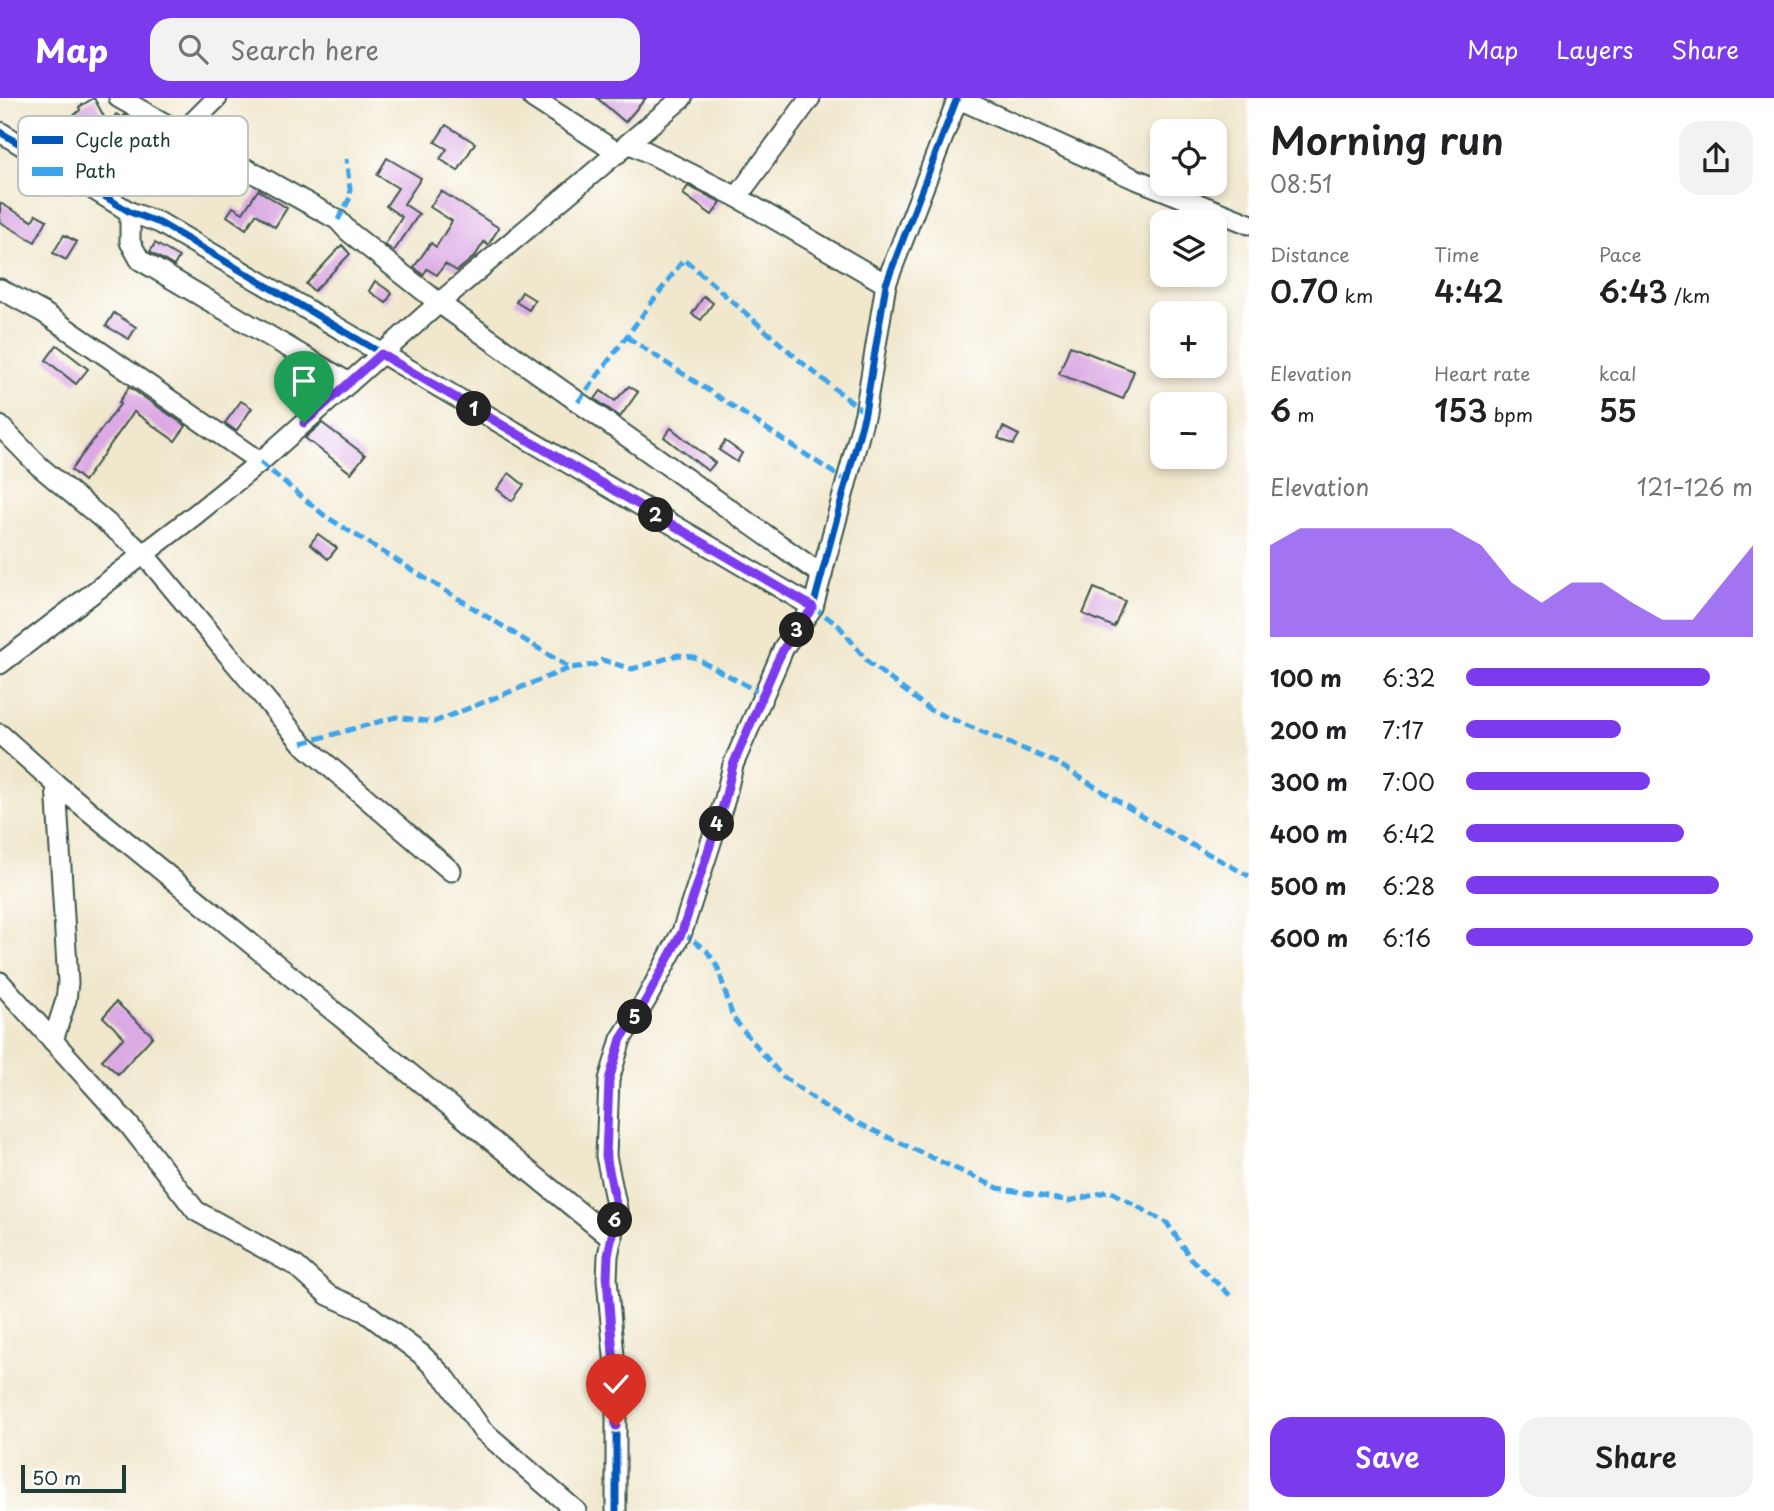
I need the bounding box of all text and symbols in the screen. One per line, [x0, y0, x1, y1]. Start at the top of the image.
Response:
search box [150, 18, 640, 81]
text: Map [35, 24, 108, 74]
icon: search [174, 30, 212, 68]
text: Search here [230, 30, 379, 69]
text: Map [1467, 31, 1518, 67]
text: Layers [1556, 31, 1633, 67]
text: Share [1671, 31, 1739, 67]
text: Morning run [1270, 111, 1504, 168]
legend [18, 116, 248, 196]
map controls [1150, 119, 1227, 469]
button: locate [1150, 119, 1227, 196]
button: share [1679, 121, 1753, 195]
text: Cycle path [75, 125, 171, 153]
text: Path [75, 156, 116, 184]
text: 08:51 [1270, 166, 1332, 201]
button: layers [1150, 210, 1227, 287]
text: Distance [1270, 240, 1350, 268]
text: Time [1434, 240, 1479, 268]
text: Pace [1599, 240, 1642, 268]
text: 0.70 [1270, 268, 1338, 313]
text: 4:42 [1434, 268, 1504, 313]
text: 6:43 [1599, 268, 1668, 313]
text: km [1338, 281, 1373, 309]
text: /km [1668, 281, 1710, 309]
button: + [1150, 301, 1227, 378]
pin [274, 351, 334, 423]
text: Elevation [1270, 359, 1352, 387]
text: Heart rate [1434, 359, 1530, 387]
text: kcal [1599, 359, 1637, 387]
icon: arrive [285, 362, 323, 400]
text: 6 [1270, 387, 1291, 432]
text: 153 [1434, 387, 1488, 432]
text: 55 [1599, 387, 1637, 432]
pin: 1 [456, 392, 491, 426]
button: − [1150, 392, 1227, 469]
text: 1 [469, 394, 478, 422]
text: m [1291, 400, 1315, 428]
text: bpm [1488, 400, 1533, 428]
text: Elevation [1270, 469, 1369, 504]
text: 121–126 m [1637, 469, 1753, 504]
pin: 2 [638, 498, 674, 532]
text: 2 [649, 500, 662, 528]
pin: 3 [780, 612, 814, 648]
text: 3 [790, 615, 803, 643]
text: 100 m [1270, 660, 1342, 695]
text: 6:32 [1382, 660, 1436, 695]
text: 200 m [1270, 712, 1347, 747]
text: 7:17 [1382, 712, 1424, 747]
text: 300 m [1270, 764, 1348, 799]
text: 7:00 [1382, 764, 1435, 799]
pin: 4 [700, 806, 734, 842]
text: 4 [710, 809, 723, 837]
text: 400 m [1270, 816, 1348, 851]
text: 6:42 [1382, 816, 1435, 851]
text: 500 m [1270, 868, 1347, 903]
text: 6:28 [1382, 868, 1435, 903]
text: 600 m [1270, 920, 1348, 955]
text: 6:16 [1382, 920, 1431, 955]
pin: 5 [618, 1000, 652, 1034]
text: 5 [628, 1002, 641, 1030]
pin: 6 [598, 1202, 632, 1238]
text: 6 [608, 1205, 621, 1233]
pin [586, 1354, 646, 1426]
icon: check [597, 1365, 635, 1403]
button: Save [1270, 1417, 1505, 1497]
button: Share [1519, 1417, 1753, 1497]
scale bar [21, 1462, 126, 1494]
text: 50 m [32, 1463, 81, 1491]

